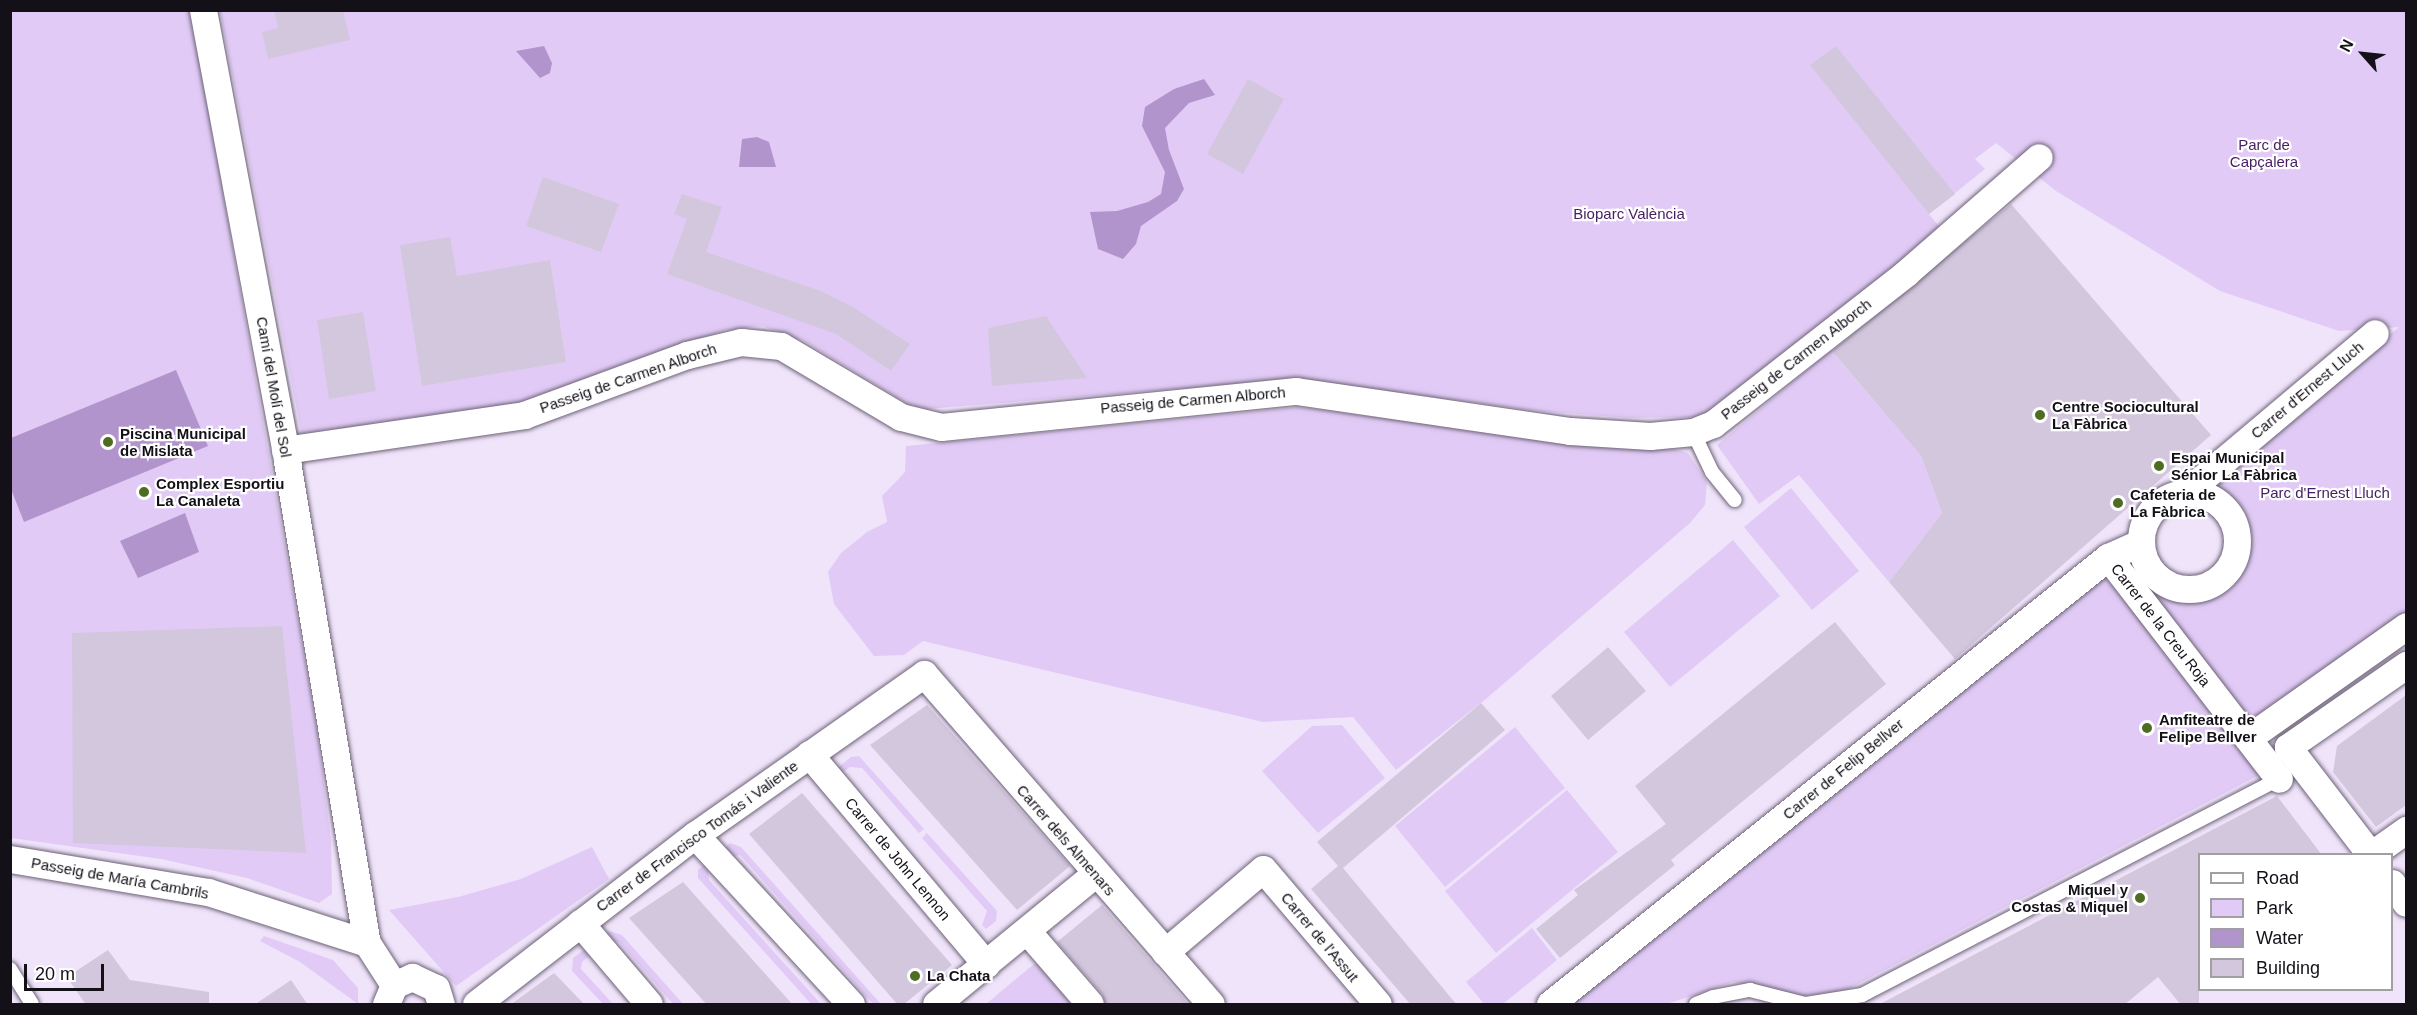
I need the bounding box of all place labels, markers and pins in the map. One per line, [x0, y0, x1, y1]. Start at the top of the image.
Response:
place label: Centre Sociocultural La Fàbrica [2052, 397, 2199, 432]
marker: Centre Sociocultural La Fàbrica [2033, 408, 2047, 422]
place label: Piscina Municipal de Mislata [120, 424, 246, 459]
marker: Piscina Municipal de Mislata [101, 435, 115, 449]
place label: Espai Municipal Sénior La Fàbrica [2171, 448, 2297, 483]
marker: Espai Municipal Sénior La Fàbrica [2152, 459, 2166, 473]
place label: Complex Esportiu La Canaleta [156, 474, 284, 509]
marker: Complex Esportiu La Canaleta [137, 485, 151, 499]
place label: Cafeteria de La Fàbrica [2130, 485, 2216, 520]
marker: Cafeteria de La Fàbrica [2111, 496, 2125, 510]
place label: Amfiteatre de Felipe Bellver [2159, 710, 2257, 745]
marker: Amfiteatre de Felipe Bellver [2140, 721, 2154, 735]
place label: Miquel y Costas & Miquel [2011, 880, 2128, 915]
marker: Miquel y Costas & Miquel [2133, 891, 2147, 905]
place label: La Chata [927, 967, 990, 985]
marker: La Chata [908, 969, 922, 983]

